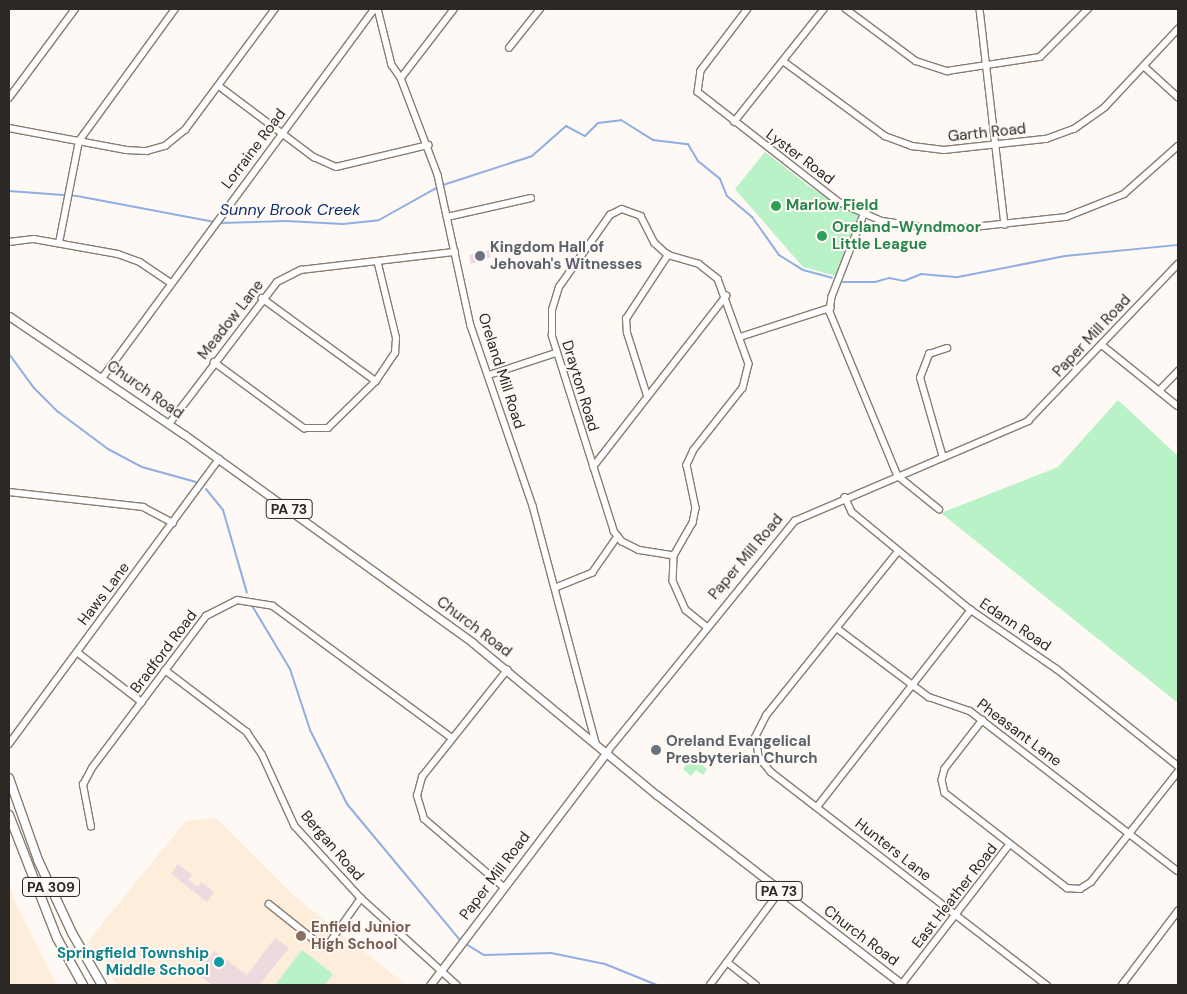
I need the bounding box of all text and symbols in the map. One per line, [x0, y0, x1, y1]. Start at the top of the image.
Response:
street label: Lorraine Road [218, 105, 290, 193]
street label: Garth Road [947, 120, 1027, 146]
street label: Lyster Road [762, 126, 838, 188]
place label: Marlow Field [786, 197, 878, 215]
water label: Sunny Brook Creek [220, 200, 360, 220]
marker: Marlow Field [770, 200, 782, 212]
place label: Oreland-Wyndmoor Little League [832, 218, 981, 253]
marker: Oreland-Wyndmoor Little League [816, 230, 828, 242]
place label: Kingdom Hall of Jehovah's Witnesses [490, 238, 642, 273]
marker: Kingdom Hall of Jehovah's Witnesses [474, 250, 486, 262]
street label: Meadow Lane [194, 277, 268, 363]
street label: Paper Mill Road [1049, 291, 1135, 381]
street label: Oreland Mill Road [474, 311, 528, 431]
street label: Drayton Road [558, 338, 602, 434]
street label: Church Road [103, 357, 187, 423]
road number: PA 73 [265, 498, 313, 520]
street label: Paper Mill Road [705, 511, 787, 603]
street label: Haws Lane [74, 559, 134, 629]
street label: Church Road [433, 593, 515, 661]
street label: Edann Road [976, 595, 1054, 655]
street label: Bradford Road [127, 607, 201, 697]
street label: Pheasant Lane [973, 695, 1065, 771]
place label: Oreland Evangelical Presbyterian Church [666, 732, 818, 767]
marker: Oreland Evangelical Presbyterian Church [650, 744, 662, 756]
street label: Bergan Road [297, 807, 367, 885]
street label: Hunters Lane [851, 815, 935, 885]
street label: Paper Mill Road [456, 828, 534, 924]
street label: East Heather Road [909, 840, 1001, 952]
road number: PA 309 [21, 876, 81, 899]
road number: PA 73 [755, 879, 803, 902]
street label: Church Road [820, 902, 902, 970]
place label: Enfield Junior High School [311, 918, 411, 953]
marker: Enfield Junior High School [295, 930, 307, 942]
place label: Springfield Township Middle School [57, 944, 209, 979]
marker: Springfield Township Middle School [213, 956, 225, 968]

